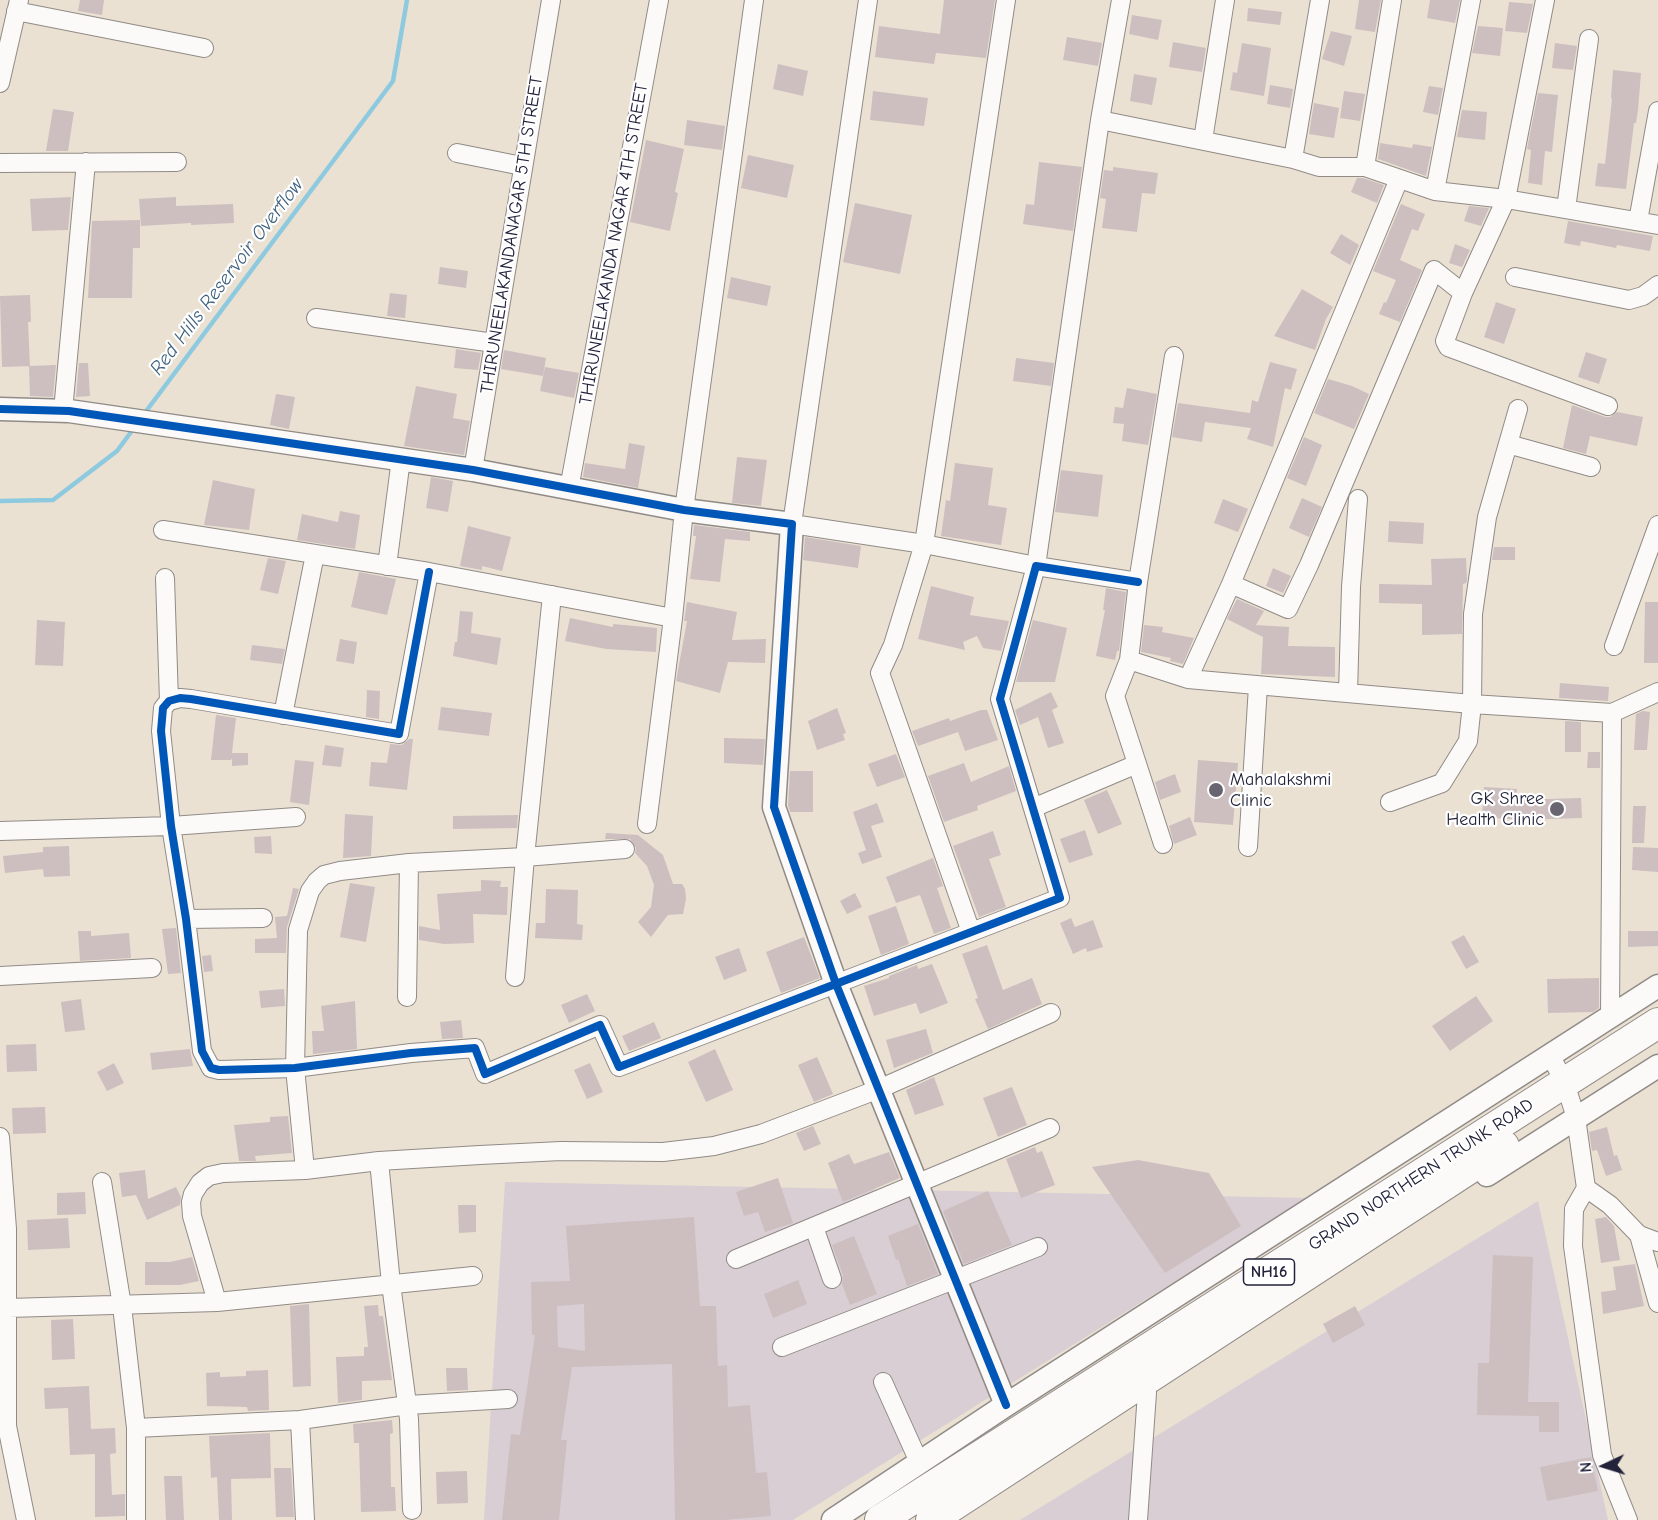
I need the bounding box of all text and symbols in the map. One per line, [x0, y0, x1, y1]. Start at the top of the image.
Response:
street label: THIRUNEELAKANDANAGAR 5TH STREET [476, 75, 548, 395]
street label: THIRUNEELAKANDA NAGAR 4TH STREET [575, 81, 653, 407]
water label: Red Hills Reservoir Overflow [145, 174, 309, 380]
place label: Mahalakshmi Clinic [1230, 769, 1331, 812]
marker: Mahalakshmi Clinic [1207, 781, 1225, 799]
place label: GK Shree Health Clinic [1446, 788, 1544, 830]
marker: GK Shree Health Clinic [1548, 800, 1566, 818]
street label: GRAND NORTHERN TRUNK ROAD [1304, 1094, 1538, 1256]
road number: NH16 [1244, 1259, 1294, 1285]
north arrow [1574, 1436, 1634, 1496]
text: N [1577, 1461, 1595, 1473]

